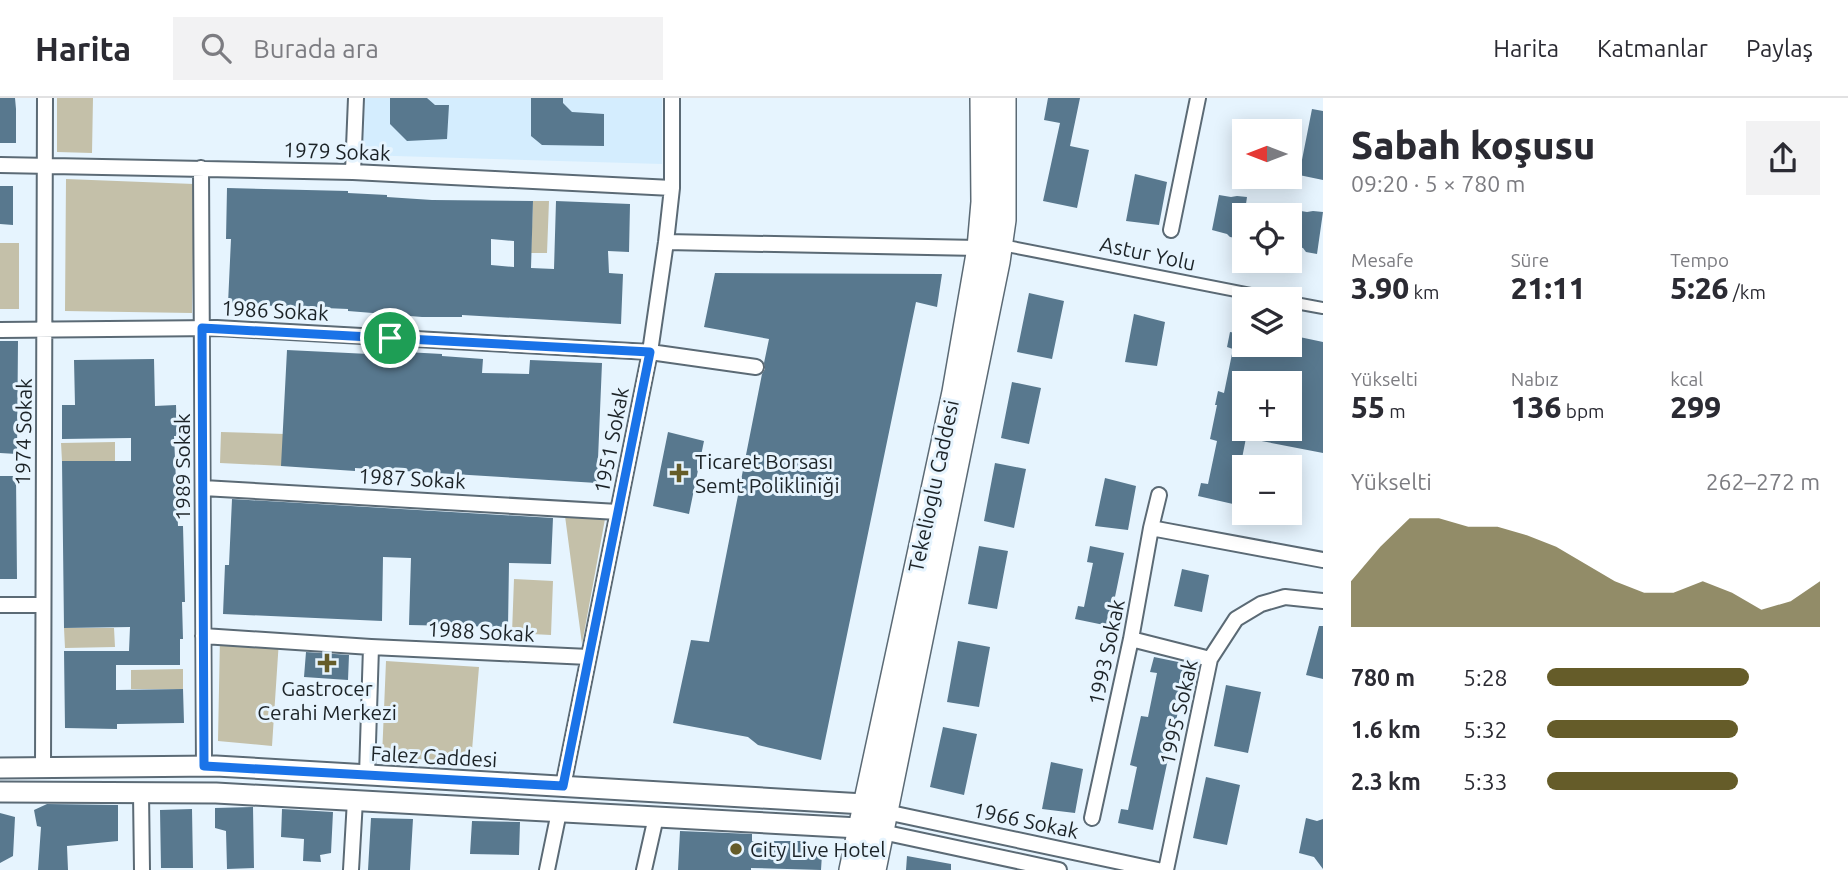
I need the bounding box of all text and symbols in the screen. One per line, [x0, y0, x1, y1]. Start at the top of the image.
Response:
search box [173, 17, 663, 80]
icon: search [197, 29, 235, 67]
text: Harita [35, 30, 131, 67]
text: Burada ara [253, 34, 379, 63]
text: Harita [1493, 35, 1559, 62]
text: Katmanlar [1597, 35, 1708, 62]
text: Paylaş [1746, 35, 1813, 62]
north arrow [1232, 119, 1302, 189]
map controls [1232, 119, 1302, 525]
button: share [1746, 121, 1820, 195]
text: Sabah koşusu [1351, 124, 1595, 166]
street label: 1979 Sokak [283, 137, 392, 165]
text: 09:20 · 5 × 780 m [1351, 171, 1525, 196]
button: locate [1232, 203, 1302, 273]
street label: Astur Yolu [1098, 231, 1198, 275]
text: Mesafe [1351, 249, 1414, 271]
text: Süre [1511, 249, 1549, 271]
text: Tempo [1670, 249, 1729, 271]
text: 3.90 [1351, 271, 1409, 305]
text: 21:11 [1511, 271, 1586, 305]
text: 5:26 [1670, 271, 1728, 305]
text: km [1409, 281, 1439, 303]
text: /km [1728, 281, 1766, 303]
button: layers [1232, 287, 1302, 357]
street label: 1986 Sokak [221, 295, 330, 325]
pin [360, 308, 420, 368]
icon: arrive [371, 319, 409, 357]
text: Yükselti [1351, 368, 1418, 390]
text: Nabız [1511, 368, 1558, 390]
text: kcal [1670, 368, 1703, 390]
button: + [1232, 371, 1302, 441]
street label: 1974 Sokak [10, 378, 36, 486]
street label: 1951 Sokak [589, 385, 633, 495]
text: 55 [1351, 390, 1385, 424]
text: 136 [1511, 390, 1561, 424]
text: 299 [1670, 390, 1721, 424]
street label: Tekelioglu Caddesi [903, 398, 963, 574]
text: m [1385, 400, 1406, 422]
text: bpm [1561, 400, 1604, 422]
street label: 1989 Sokak [170, 413, 194, 521]
place label: Ticaret Borsası Semt Polikliniği [695, 449, 839, 497]
button: − [1232, 455, 1302, 525]
street label: 1987 Sokak [358, 463, 467, 493]
marker: Ticaret Borsası Semt Polikliniği [669, 463, 689, 483]
text: Yükselti [1351, 469, 1432, 494]
text: 262–272 m [1706, 469, 1820, 494]
street label: 1993 Sokak [1083, 597, 1129, 707]
street label: 1988 Sokak [427, 616, 536, 646]
marker: Gastrocer Cerahi Merkezi [317, 653, 337, 673]
street label: 1995 Sokak [1154, 657, 1202, 767]
text: 780 m [1351, 665, 1415, 690]
text: 5:28 [1463, 665, 1508, 690]
place label: Gastrocer Cerahi Merkezi [257, 676, 397, 724]
text: 1.6 km [1351, 717, 1421, 742]
text: 5:32 [1463, 717, 1508, 742]
street label: Falez Caddesi [370, 741, 498, 771]
text: 2.3 km [1351, 769, 1421, 794]
text: 5:33 [1463, 769, 1508, 794]
street label: 1966 Sokak [971, 797, 1081, 843]
place label: City Live Hotel [750, 837, 886, 861]
marker: City Live Hotel [728, 841, 744, 857]

